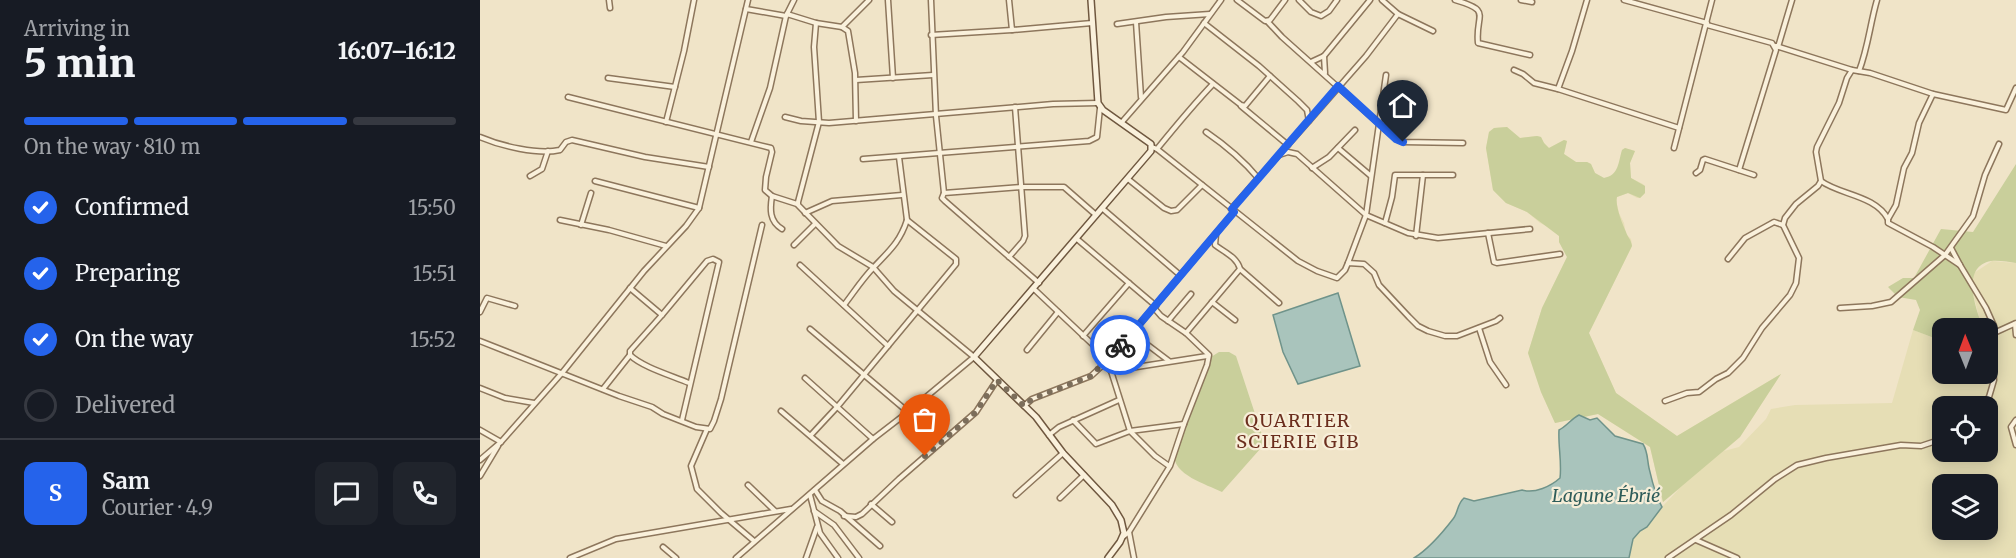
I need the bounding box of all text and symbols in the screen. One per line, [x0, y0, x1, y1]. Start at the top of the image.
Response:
text: Arriving in [24, 16, 130, 41]
text: 16:07–16:12 [338, 37, 456, 65]
text: 5 min [24, 39, 135, 88]
pin [1377, 80, 1428, 142]
icon: home [1386, 89, 1419, 122]
text: On the way · 810 m [24, 134, 200, 159]
icon: check [24, 191, 57, 224]
text: Confirmed [75, 193, 189, 221]
text: 15:50 [408, 195, 456, 220]
icon: check [24, 257, 57, 290]
text: Preparing [75, 259, 180, 287]
text: 15:51 [413, 261, 456, 286]
courier [1090, 315, 1150, 375]
north arrow [1932, 318, 1998, 384]
map controls [1932, 318, 1998, 540]
icon: check [24, 323, 57, 356]
text: On the way [75, 325, 193, 353]
text: 15:52 [410, 327, 456, 352]
icon: bike [1104, 329, 1137, 362]
text: Delivered [75, 391, 175, 419]
pin [899, 394, 950, 456]
button: locate [1932, 396, 1998, 462]
icon: bag [908, 403, 941, 436]
district label: QUARTIER SCIERIE GIB [1236, 409, 1360, 453]
button: chat [315, 462, 378, 525]
button: phone [393, 462, 456, 525]
text: Sam [102, 467, 150, 495]
button: layers [1932, 474, 1998, 540]
text: S [49, 479, 62, 507]
water label: Lagune Ébrié [1552, 484, 1661, 507]
text: Courier · 4.9 [102, 495, 213, 520]

